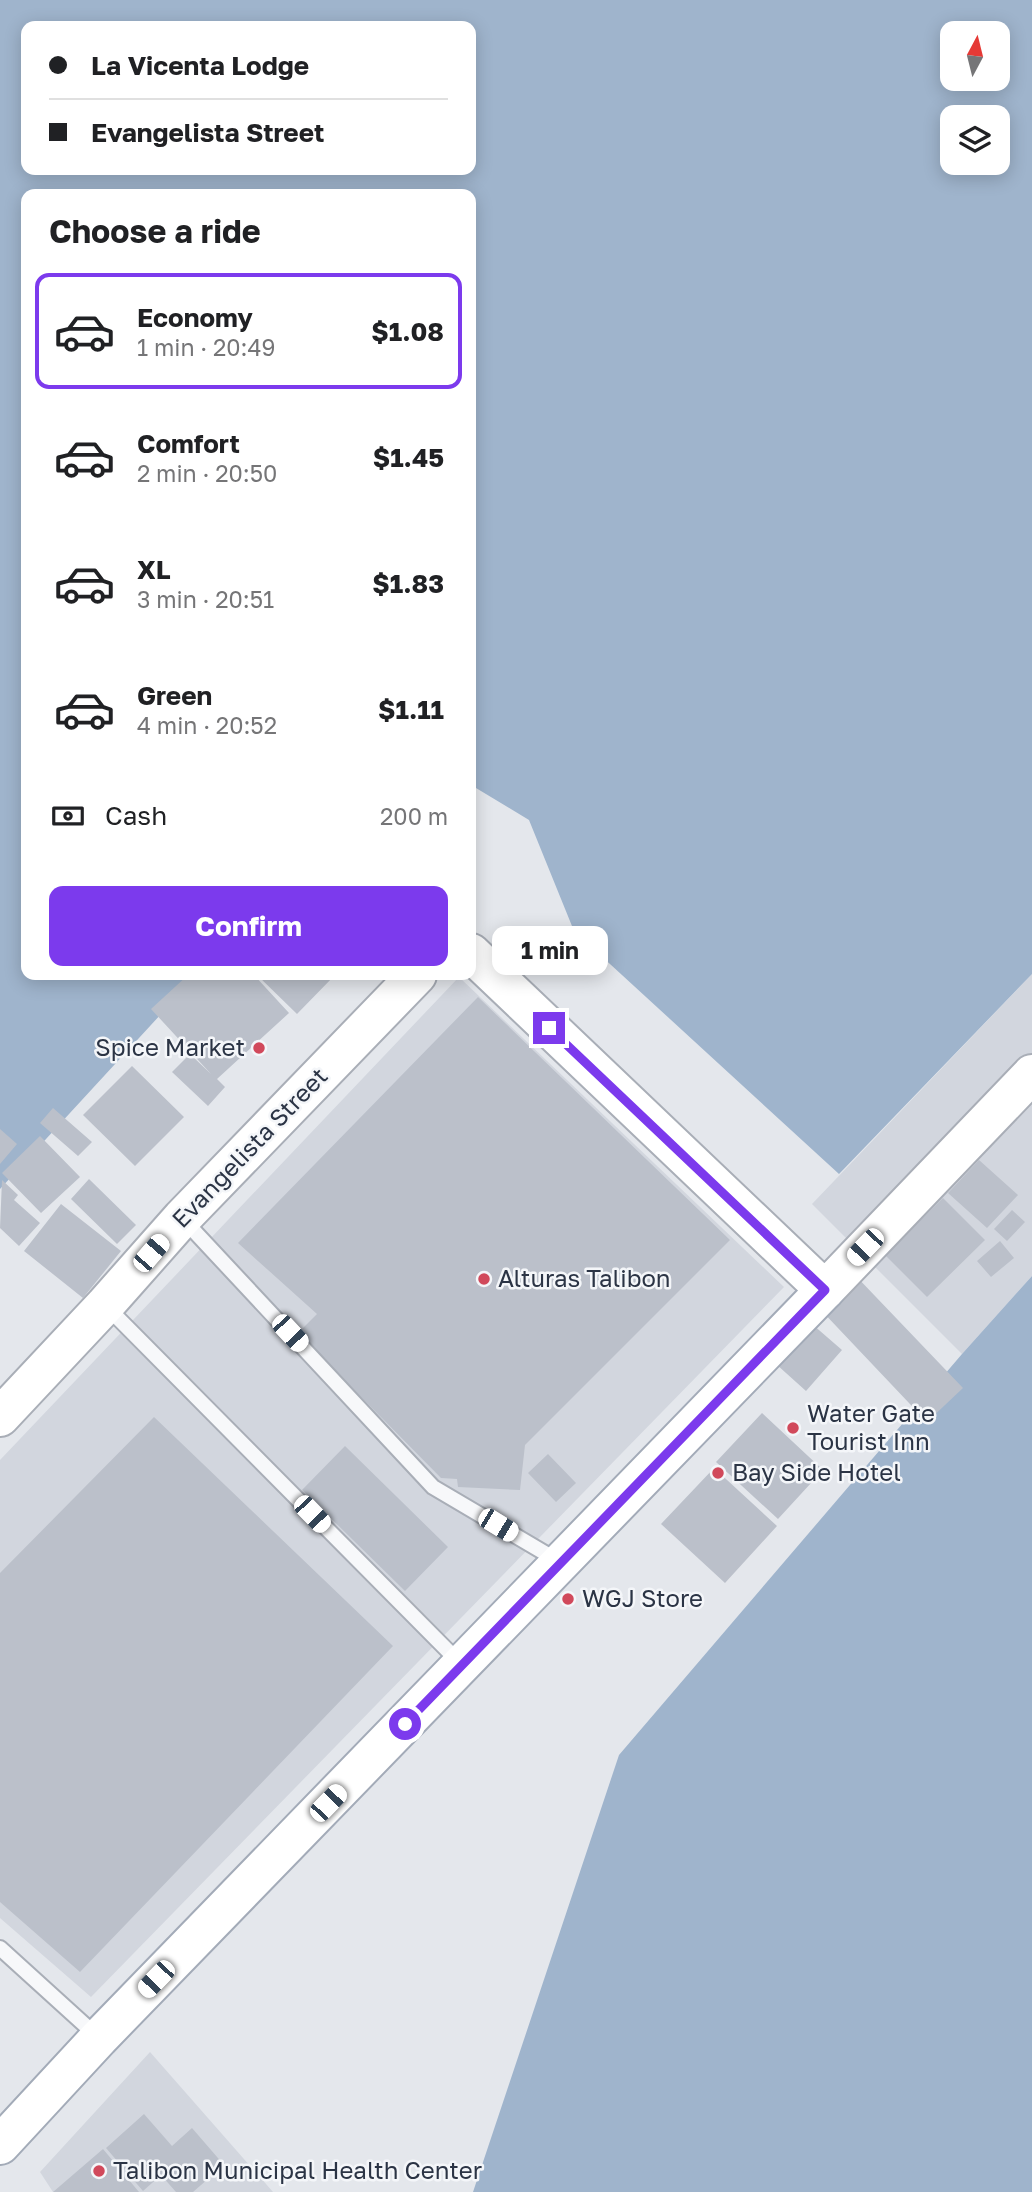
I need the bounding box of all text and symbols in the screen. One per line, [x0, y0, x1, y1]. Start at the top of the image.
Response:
north arrow [940, 21, 1010, 91]
map controls [940, 21, 1010, 175]
text: La Vicenta Lodge [91, 50, 309, 81]
button: layers [940, 105, 1010, 175]
text: Evangelista Street [91, 117, 324, 148]
text: Choose a ride [49, 212, 261, 250]
icon: car [53, 300, 116, 363]
text: Economy [137, 302, 253, 333]
text: $1.08 [371, 316, 444, 347]
text: 1 min · 20:49 [137, 333, 275, 361]
icon: car [53, 426, 116, 489]
text: Comfort [137, 428, 240, 459]
text: $1.45 [373, 442, 444, 473]
text: 2 min · 20:50 [137, 459, 277, 487]
icon: car [53, 552, 116, 615]
text: XL [137, 554, 171, 585]
text: $1.83 [372, 568, 444, 599]
text: 3 min · 20:51 [137, 585, 274, 613]
icon: car [53, 678, 116, 741]
text: Green [137, 680, 212, 711]
text: $1.11 [378, 694, 444, 725]
text: 4 min · 20:52 [137, 711, 277, 739]
icon: cash [49, 797, 87, 835]
text: Cash [105, 800, 167, 831]
text: 200 m [380, 802, 448, 830]
button: Confirm [49, 886, 448, 966]
callout: 1 min [491, 926, 607, 976]
text: 1 min [521, 936, 579, 964]
route end [533, 1012, 565, 1044]
place label: Spice Market [95, 1032, 245, 1061]
marker: Spice Market [251, 1040, 267, 1056]
street label: Evangelista Street [165, 1061, 333, 1233]
car [843, 1225, 888, 1269]
car [130, 1230, 173, 1276]
place label: Alturas Talibon [498, 1263, 671, 1292]
marker: Alturas Talibon [476, 1271, 492, 1287]
car [268, 1310, 313, 1356]
place label: Water Gate Tourist Inn [807, 1398, 935, 1455]
marker: Water Gate Tourist Inn [785, 1420, 801, 1436]
place label: Bay Side Hotel [732, 1457, 901, 1486]
marker: Bay Side Hotel [710, 1465, 726, 1481]
car [290, 1492, 335, 1536]
car [475, 1505, 522, 1545]
place label: WGJ Store [582, 1583, 703, 1612]
marker: WGJ Store [560, 1591, 576, 1607]
route start [389, 1708, 421, 1740]
car [306, 1781, 351, 1825]
car [134, 1957, 179, 2001]
place label: Talibon Municipal Health Center [113, 2155, 482, 2184]
marker: Talibon Municipal Health Center [91, 2163, 107, 2179]

